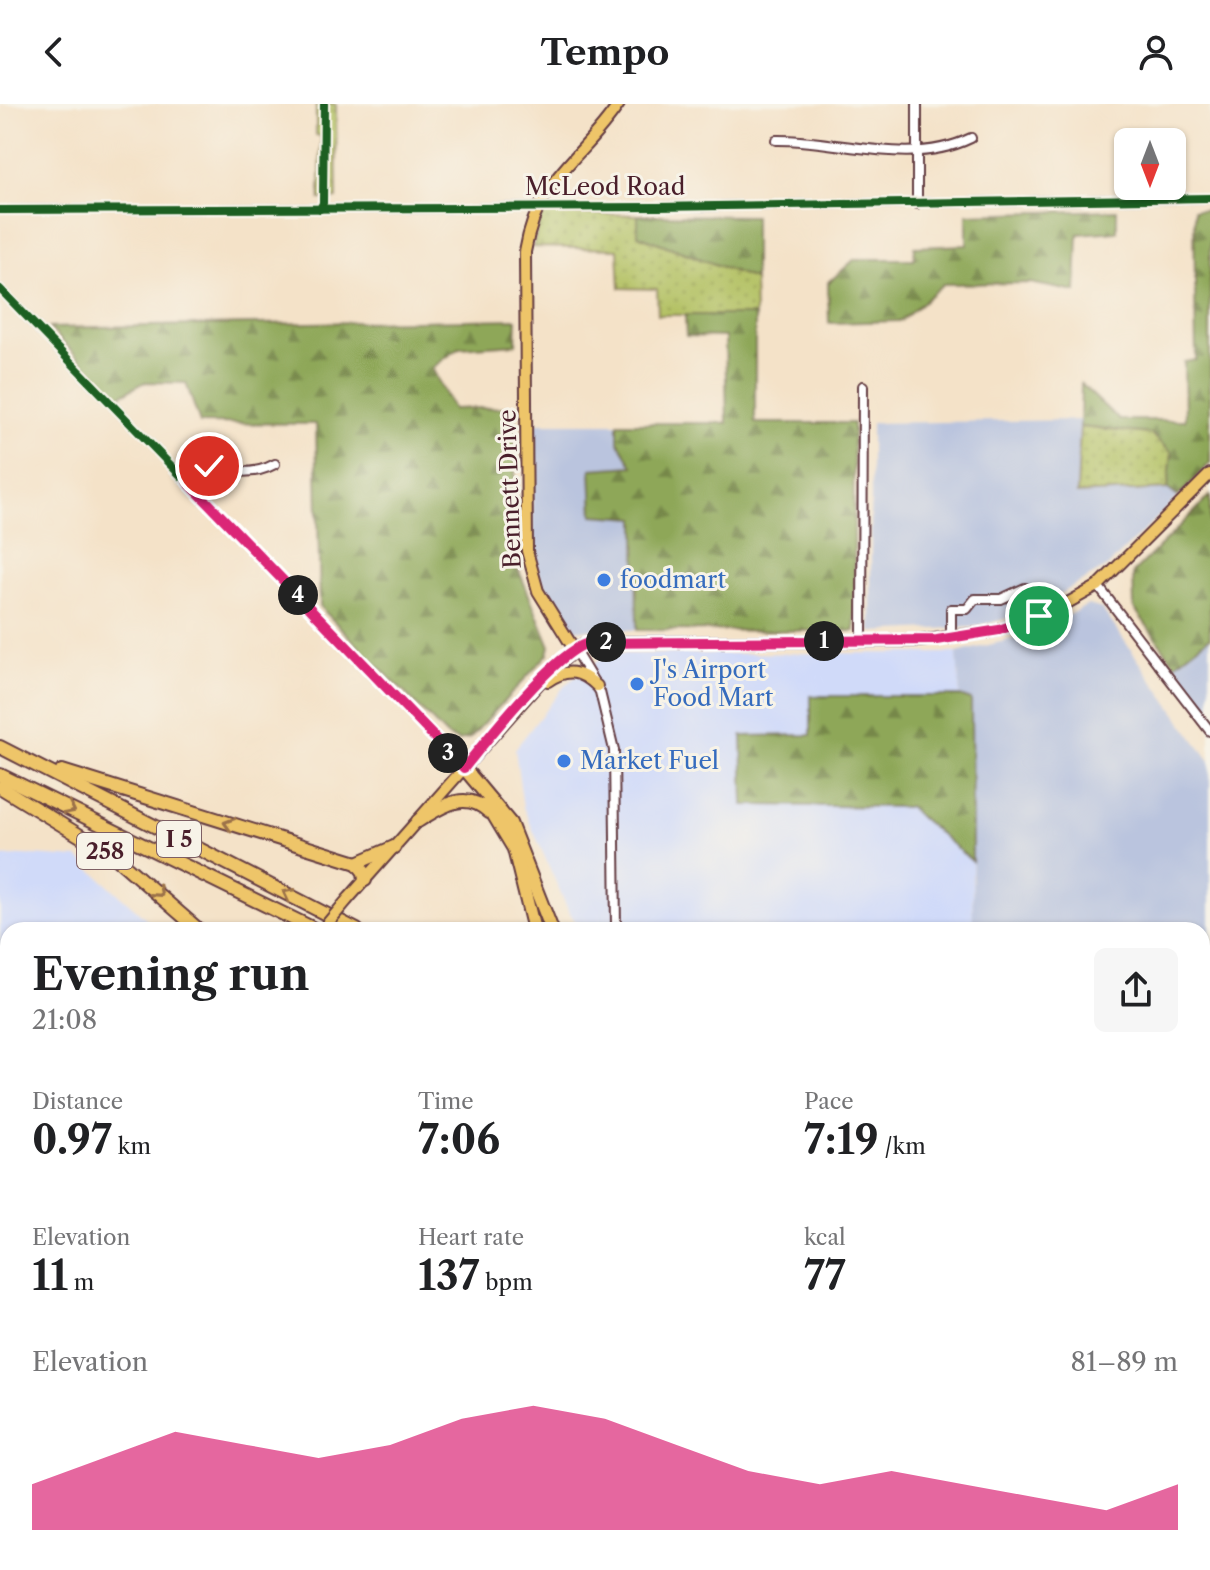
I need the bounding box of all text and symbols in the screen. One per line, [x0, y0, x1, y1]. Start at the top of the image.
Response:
icon: back [32, 30, 76, 74]
text: Tempo [541, 30, 669, 74]
icon: person [1134, 30, 1178, 74]
north arrow [1114, 128, 1186, 200]
map controls [1114, 128, 1186, 200]
street label: McLeod Road [525, 172, 686, 201]
street label: Bennett Drive [492, 409, 527, 569]
pin [175, 432, 243, 500]
icon: check [187, 444, 231, 488]
place label: foodmart [620, 565, 726, 594]
marker: foodmart [595, 571, 613, 589]
pin: 4 [278, 575, 318, 615]
text: 4 [291, 581, 305, 608]
pin [1005, 582, 1073, 650]
icon: arrive [1017, 594, 1061, 638]
pin: 1 [804, 621, 844, 661]
pin: 2 [586, 622, 626, 662]
text: 1 [819, 627, 829, 654]
text: 2 [600, 628, 613, 655]
place label: J's Airport Food Mart [649, 655, 774, 712]
marker: J's Airport Food Mart [628, 675, 646, 693]
pin: 3 [428, 733, 468, 773]
text: 3 [442, 739, 454, 766]
place label: Market Fuel [580, 746, 719, 775]
marker: Market Fuel [555, 752, 573, 770]
one-way arrow [62, 799, 77, 815]
one-way arrow [222, 817, 236, 833]
road number: I 5 [157, 821, 201, 857]
road number: 258 [77, 833, 133, 869]
one-way arrow [148, 882, 163, 897]
one-way arrow [281, 889, 296, 904]
text: Evening run [32, 947, 309, 1001]
button: share [1094, 948, 1178, 1032]
text: 21:08 [32, 1004, 97, 1036]
text: Distance [32, 1088, 123, 1115]
text: Time [418, 1088, 474, 1115]
text: Pace [804, 1088, 854, 1115]
text: 0.97 [32, 1115, 112, 1164]
text: 7:06 [418, 1115, 500, 1164]
text: 7:19 [804, 1115, 879, 1164]
text: km [112, 1133, 151, 1160]
text: /km [879, 1133, 926, 1160]
text: Elevation [32, 1224, 130, 1251]
text: Heart rate [418, 1224, 524, 1251]
text: kcal [804, 1224, 846, 1251]
text: 11 [32, 1251, 68, 1300]
text: 137 [418, 1251, 479, 1300]
text: 77 [804, 1251, 846, 1300]
text: m [68, 1269, 94, 1296]
text: bpm [479, 1269, 533, 1296]
text: Elevation [32, 1346, 148, 1378]
text: 81–89 m [1071, 1346, 1178, 1378]

